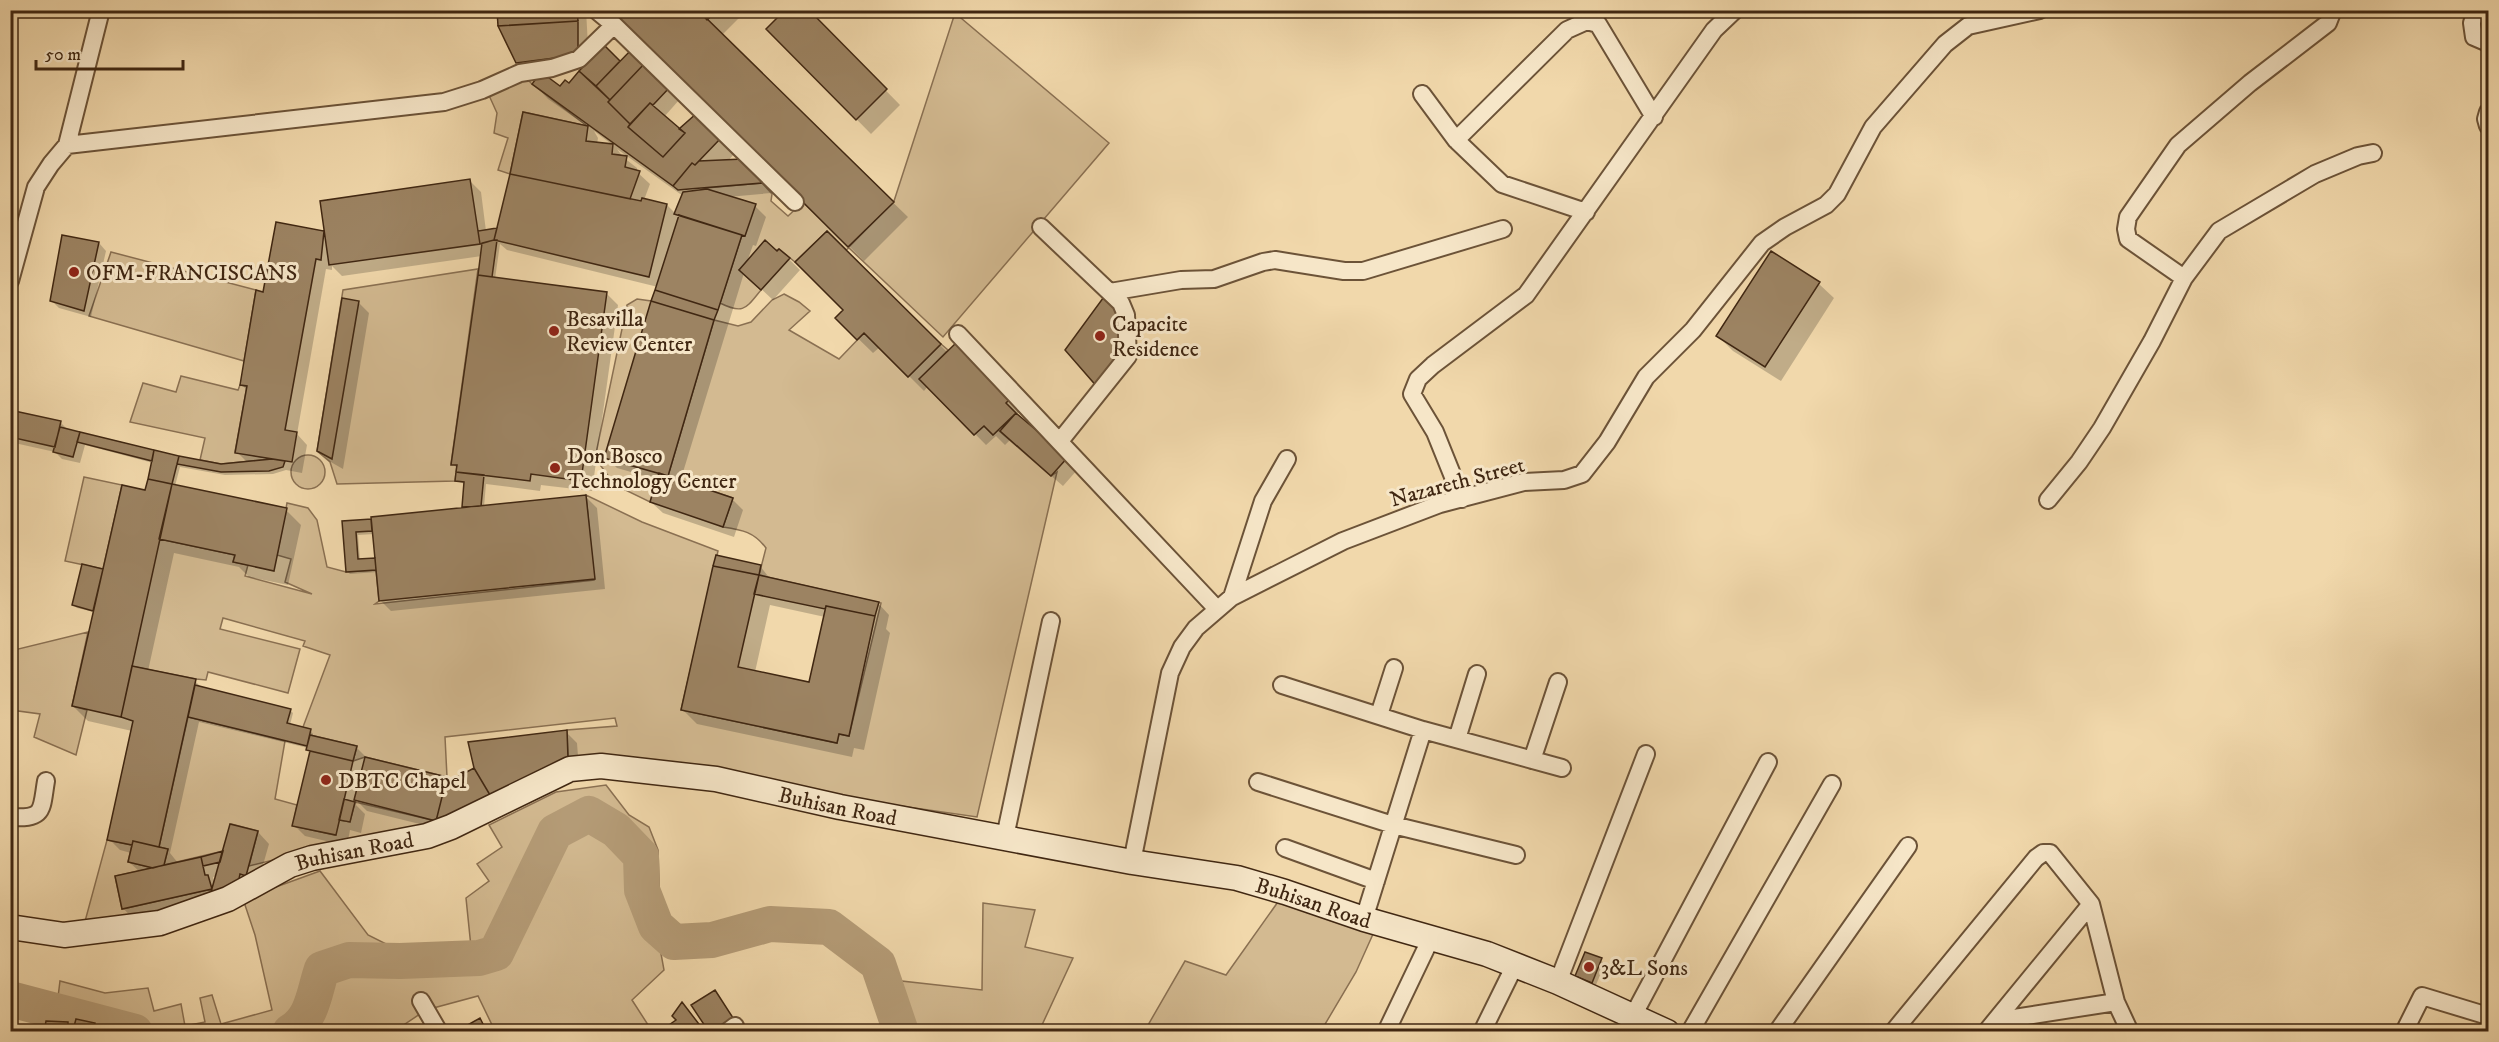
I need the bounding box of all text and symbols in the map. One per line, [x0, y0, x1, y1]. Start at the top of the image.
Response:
scale bar [36, 33, 183, 71]
text: 50 m [45, 44, 81, 66]
place label: OFM-FRANCISCANS [86, 260, 297, 287]
marker: OFM-FRANCISCANS [67, 265, 81, 279]
place label: Besavilla Review Center [566, 306, 693, 358]
place label: Capacite Residence [1112, 311, 1199, 363]
marker: Besavilla Review Center [547, 324, 561, 338]
marker: Capacite Residence [1093, 329, 1107, 343]
place label: Don Bosco Technology Center [567, 443, 737, 495]
street label: Nazareth Street [1387, 451, 1528, 513]
marker: Don Bosco Technology Center [548, 461, 562, 475]
place label: DBTC Chapel [338, 768, 467, 795]
marker: DBTC Chapel [319, 773, 333, 787]
street label: Buhisan Road [776, 782, 899, 832]
street label: Buhisan Road [292, 827, 416, 878]
street label: Buhisan Road [1252, 872, 1374, 935]
place label: 3&L Sons [1601, 955, 1688, 982]
marker: 3&L Sons [1582, 960, 1596, 974]

